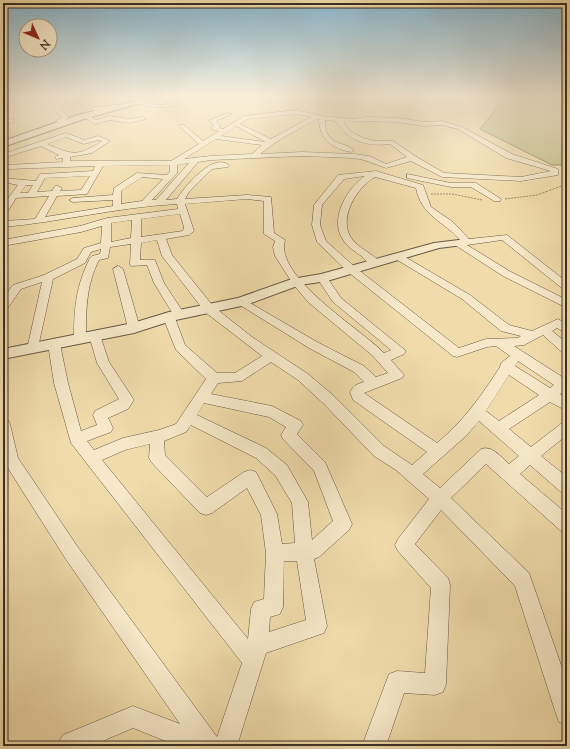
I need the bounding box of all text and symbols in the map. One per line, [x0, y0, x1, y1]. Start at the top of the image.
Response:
north arrow [18, 18, 58, 58]
text: N [36, 35, 54, 53]

